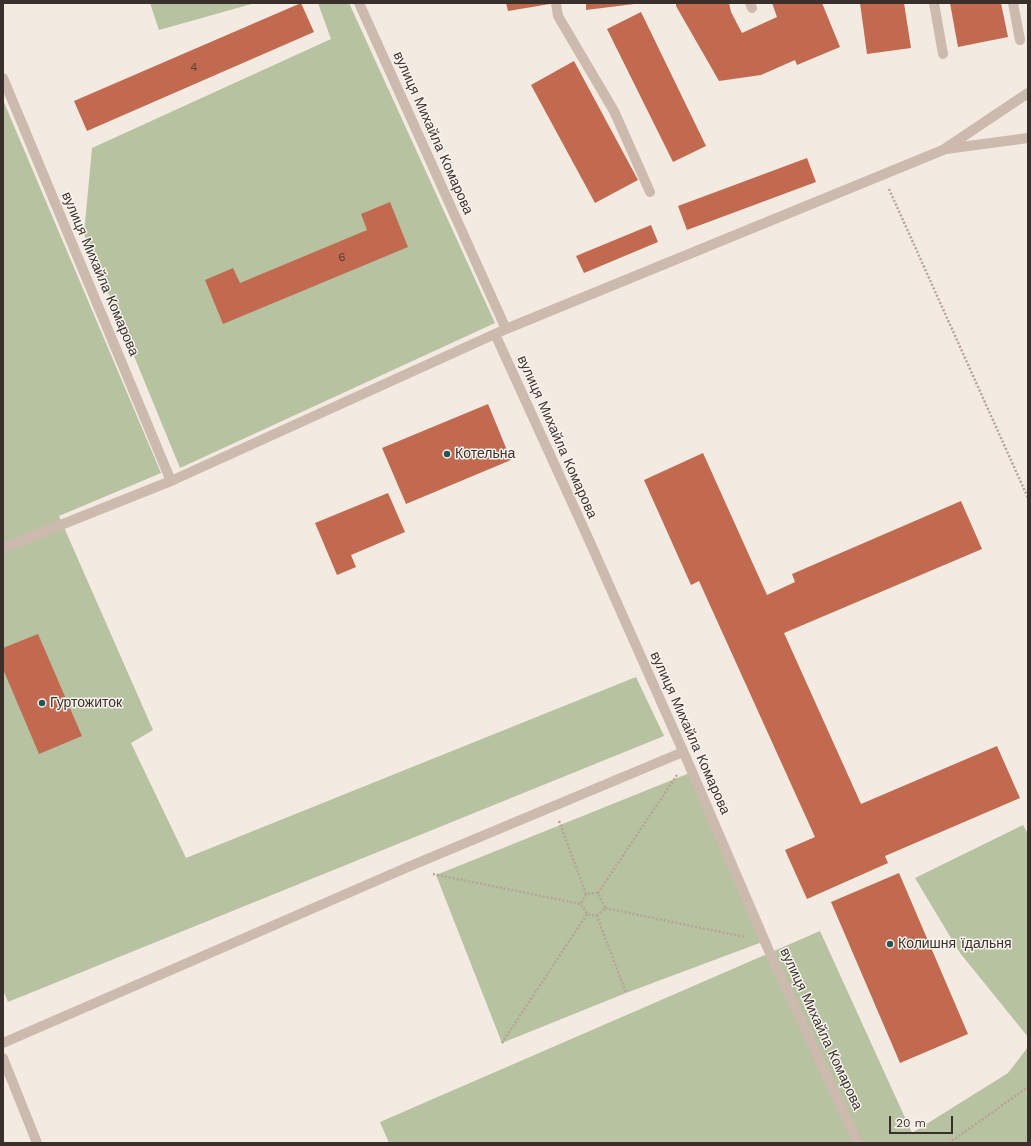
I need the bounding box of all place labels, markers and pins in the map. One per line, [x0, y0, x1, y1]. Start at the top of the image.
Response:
place label: Котельна [455, 446, 515, 462]
marker: Котельна [442, 449, 452, 459]
place label: Гуртожиток [50, 695, 122, 711]
marker: Гуртожиток [37, 698, 47, 708]
place label: Колишня їдальня [898, 936, 1012, 952]
marker: Колишня їдальня [885, 939, 895, 949]

